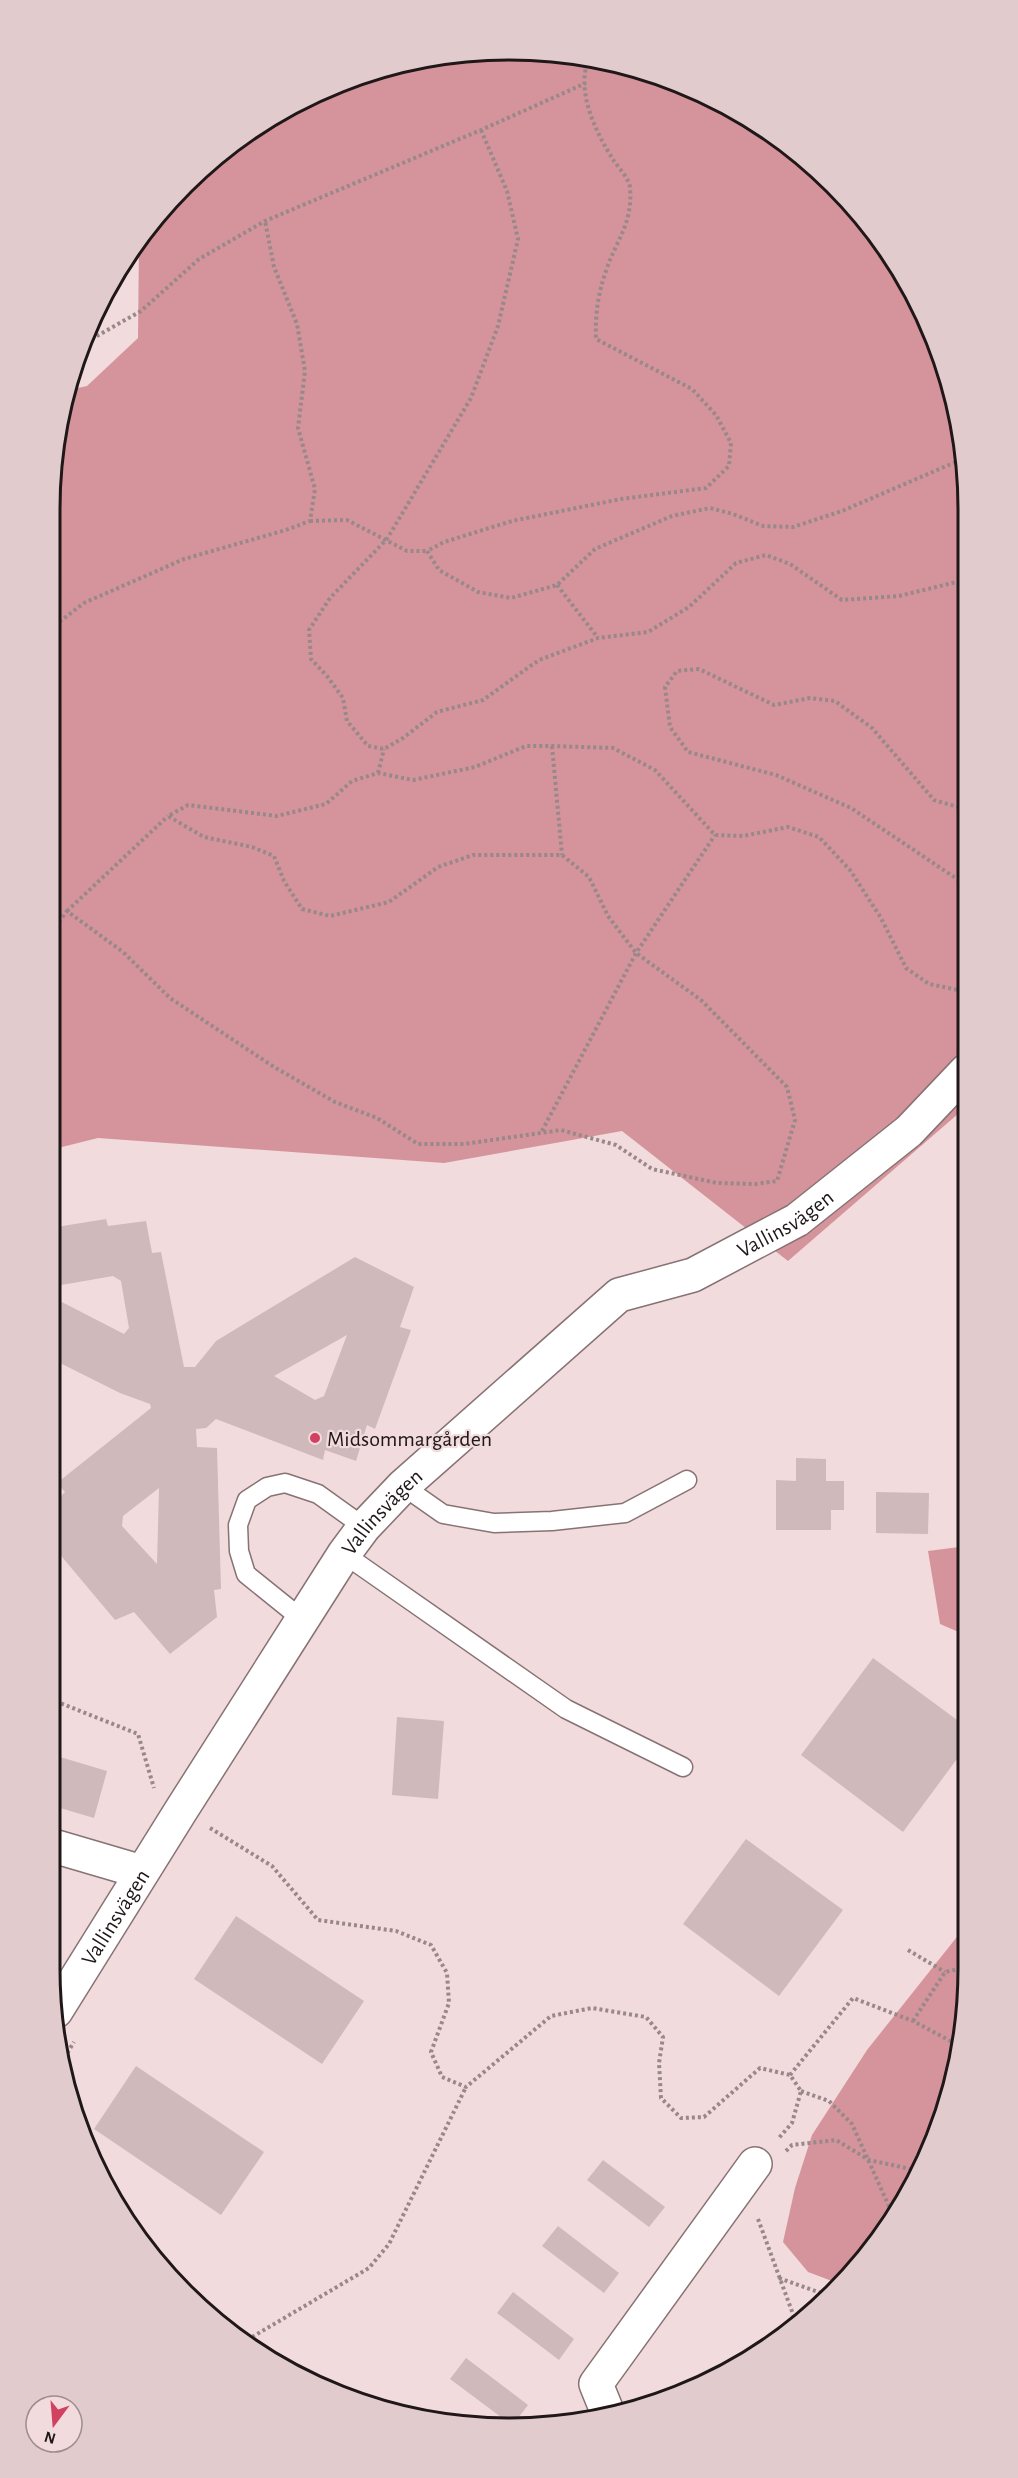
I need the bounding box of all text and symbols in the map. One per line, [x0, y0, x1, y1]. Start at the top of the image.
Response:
street label: Vallinsvägen [734, 1186, 838, 1262]
place label: Midsommargården [327, 1428, 492, 1450]
marker: Midsommargården [308, 1431, 322, 1445]
street label: Vallinsvägen [337, 1465, 427, 1559]
street label: Vallinsvägen [78, 1865, 154, 1969]
north arrow [24, 2394, 84, 2454]
text: N [43, 2428, 58, 2447]

